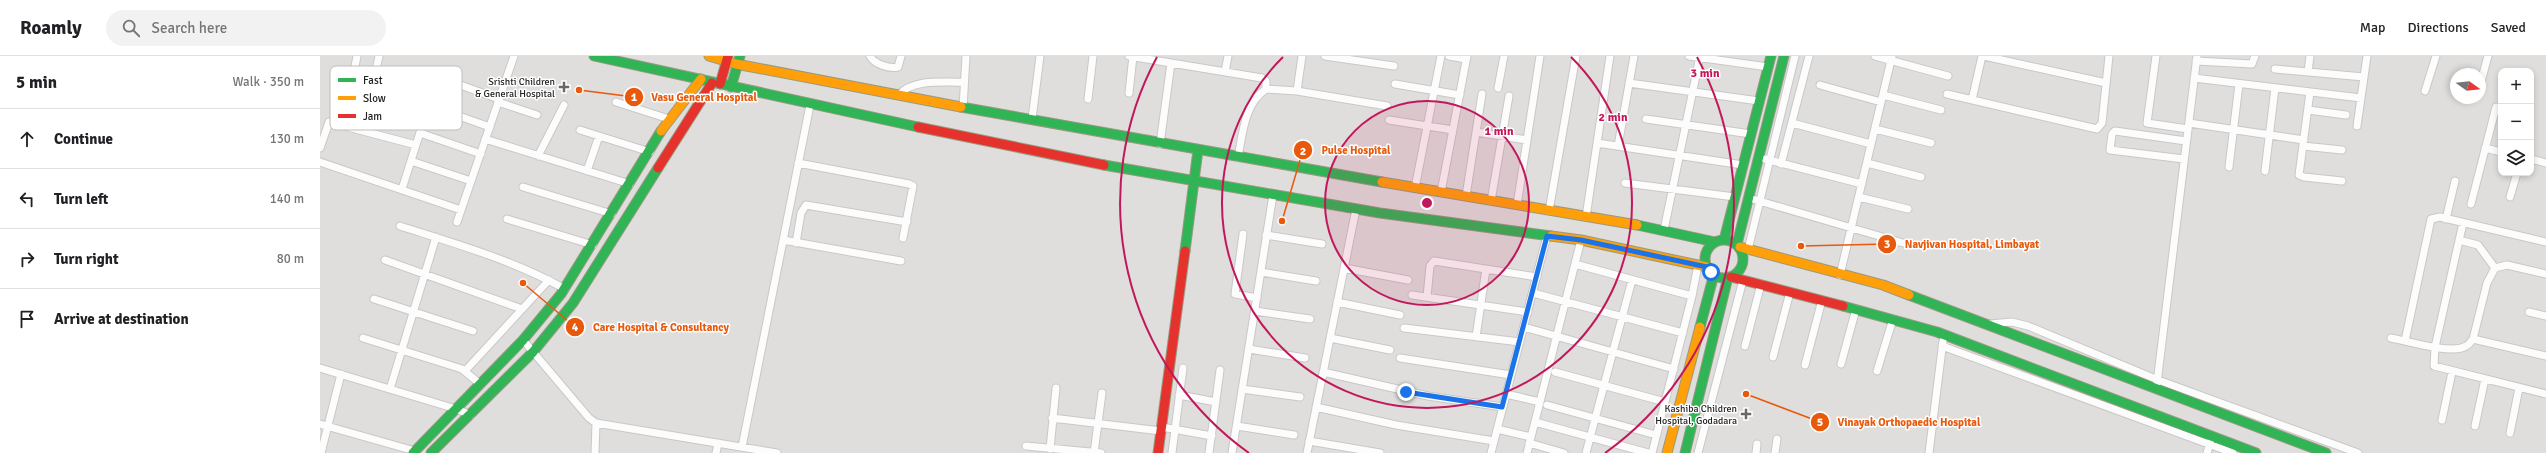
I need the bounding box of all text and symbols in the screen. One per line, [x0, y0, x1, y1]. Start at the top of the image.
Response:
search box [106, 10, 386, 46]
text: Roamly [20, 16, 82, 40]
icon: search [120, 17, 142, 39]
text: Search here [152, 19, 227, 37]
text: Map [2360, 19, 2386, 36]
text: Directions [2408, 19, 2469, 36]
text: Saved [2491, 19, 2526, 36]
legend [330, 66, 462, 130]
text: 3 min [1691, 66, 1720, 81]
north arrow [2450, 68, 2486, 104]
map controls [2498, 68, 2534, 176]
button: + [2498, 68, 2534, 104]
text: 5 min [16, 72, 57, 93]
text: Walk · 350 m [233, 74, 304, 90]
text: Fast [363, 74, 383, 87]
place label: Srishti Children & General Hospital [475, 76, 555, 100]
marker: Srishti Children & General Hospital [558, 81, 570, 93]
callout: Vasu General Hospital [624, 85, 765, 108]
text: 1 [631, 90, 638, 105]
text: Vasu General Hospital [651, 91, 757, 104]
text: Slow [363, 92, 386, 105]
button: − [2498, 104, 2534, 140]
text: Jam [363, 110, 382, 123]
text: 2 min [1599, 110, 1628, 125]
text: 1 min [1485, 124, 1514, 139]
icon: ahead [16, 128, 38, 150]
text: Continue [54, 130, 113, 148]
text: 130 m [270, 131, 304, 147]
callout: Pulse Hospital [1293, 139, 1398, 162]
button: layers [2498, 140, 2534, 176]
text: 2 [1300, 144, 1306, 159]
text: Pulse Hospital [1321, 144, 1391, 157]
icon: left [16, 188, 38, 210]
text: Turn left [54, 190, 108, 208]
text: 140 m [270, 191, 304, 207]
centre of rings [1420, 196, 1434, 210]
callout: Navjivan Hospital, Limbayat [1877, 233, 2047, 256]
text: 3 [1884, 237, 1890, 252]
text: Navjivan Hospital, Limbayat [1905, 238, 2039, 251]
icon: right [16, 248, 38, 270]
text: Turn right [54, 250, 119, 268]
text: 80 m [277, 251, 304, 267]
route start [1702, 263, 1720, 281]
icon: arrive [16, 308, 38, 330]
text: Arrive at destination [54, 310, 189, 328]
callout: Care Hospital & Consultancy [565, 315, 737, 338]
text: 4 [572, 320, 579, 335]
text: Care Hospital & Consultancy [593, 321, 730, 334]
route end [1397, 383, 1415, 401]
place label: Kashiba Children Hospital, Godadara [1655, 403, 1737, 427]
marker: Kashiba Children Hospital, Godadara [1740, 408, 1752, 420]
callout: Vinayak Orthopaedic Hospital [1810, 410, 1989, 433]
text: 5 [1817, 415, 1823, 430]
text: Vinayak Orthopaedic Hospital [1838, 416, 1981, 429]

